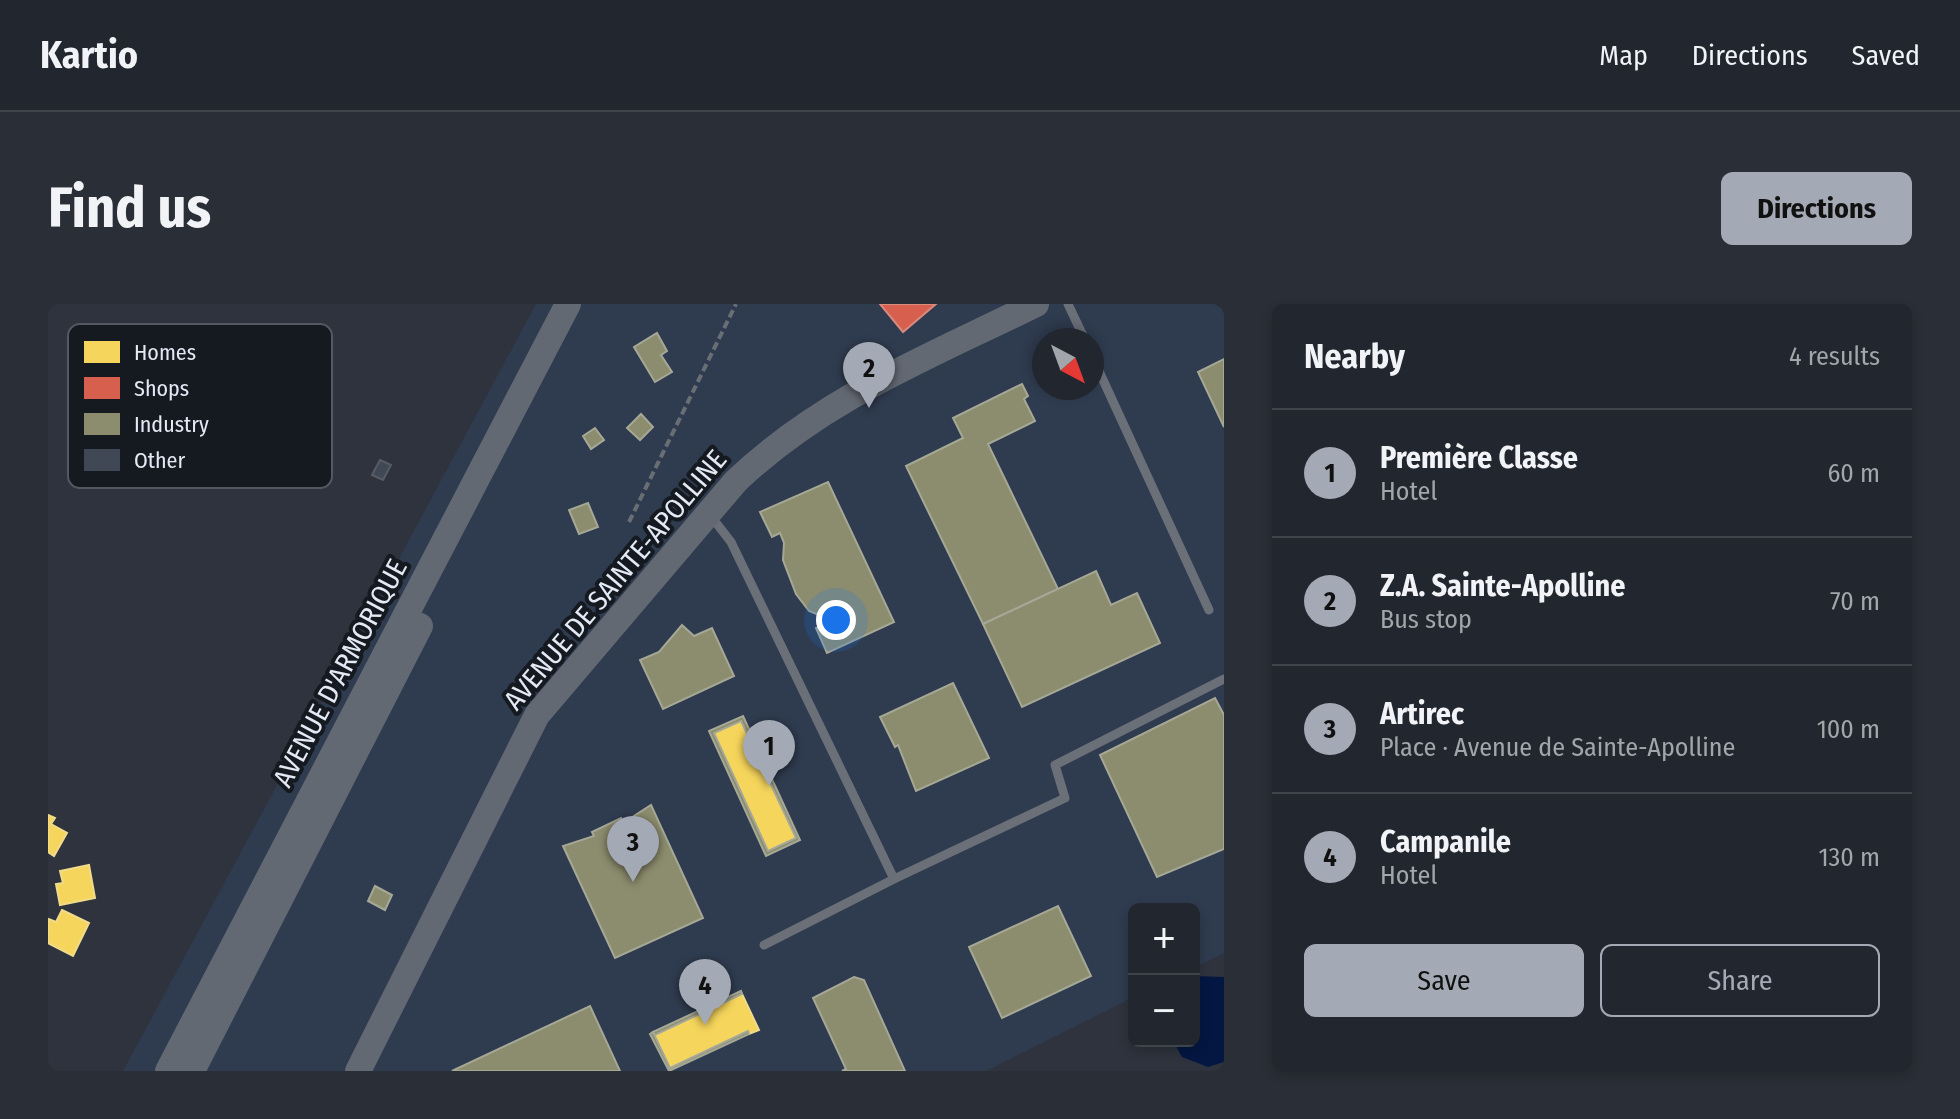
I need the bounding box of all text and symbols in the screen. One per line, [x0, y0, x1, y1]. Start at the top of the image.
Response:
text: Kartio [40, 32, 138, 78]
text: Map [1599, 39, 1648, 72]
text: Directions [1692, 39, 1808, 72]
text: Saved [1852, 39, 1920, 72]
button: Directions [1721, 172, 1912, 245]
text: Find us [48, 175, 211, 242]
legend [68, 324, 332, 488]
north arrow [1032, 328, 1104, 400]
text: Nearby [1304, 336, 1405, 377]
text: Homes [134, 339, 196, 366]
text: 4 results [1789, 341, 1880, 372]
pin: 2 [843, 342, 895, 408]
text: Shops [134, 375, 189, 402]
text: Industry [134, 411, 209, 438]
text: Première Classe [1380, 440, 1578, 476]
street label: AVENUE DE SAINTE-APOLLINE [497, 444, 733, 716]
text: Other [134, 447, 185, 474]
text: 1 [1325, 458, 1336, 489]
text: 60 m [1827, 458, 1880, 489]
text: Hotel [1380, 476, 1437, 507]
street label: AVENUE D'ARMORIQUE [266, 554, 414, 792]
text: Z.A. Sainte-Apolline [1380, 568, 1625, 604]
text: 2 [1324, 586, 1336, 617]
text: 70 m [1830, 586, 1880, 617]
your location [816, 600, 856, 640]
text: Bus stop [1380, 604, 1472, 635]
text: Artirec [1380, 696, 1464, 732]
text: 3 [1324, 714, 1336, 745]
text: 100 m [1817, 714, 1880, 745]
pin: 1 [743, 720, 795, 786]
text: Place · Avenue de Sainte-Apolline [1380, 732, 1735, 763]
pin: 3 [607, 816, 659, 882]
text: Campanile [1380, 824, 1511, 860]
text: 4 [1323, 842, 1337, 873]
text: 130 m [1818, 842, 1880, 873]
text: Hotel [1380, 860, 1437, 891]
map controls [1128, 903, 1200, 1047]
button: + [1128, 903, 1200, 975]
button: Save [1304, 944, 1584, 1017]
button: Share [1600, 944, 1880, 1017]
pin: 4 [679, 959, 731, 1025]
button: − [1128, 975, 1200, 1047]

